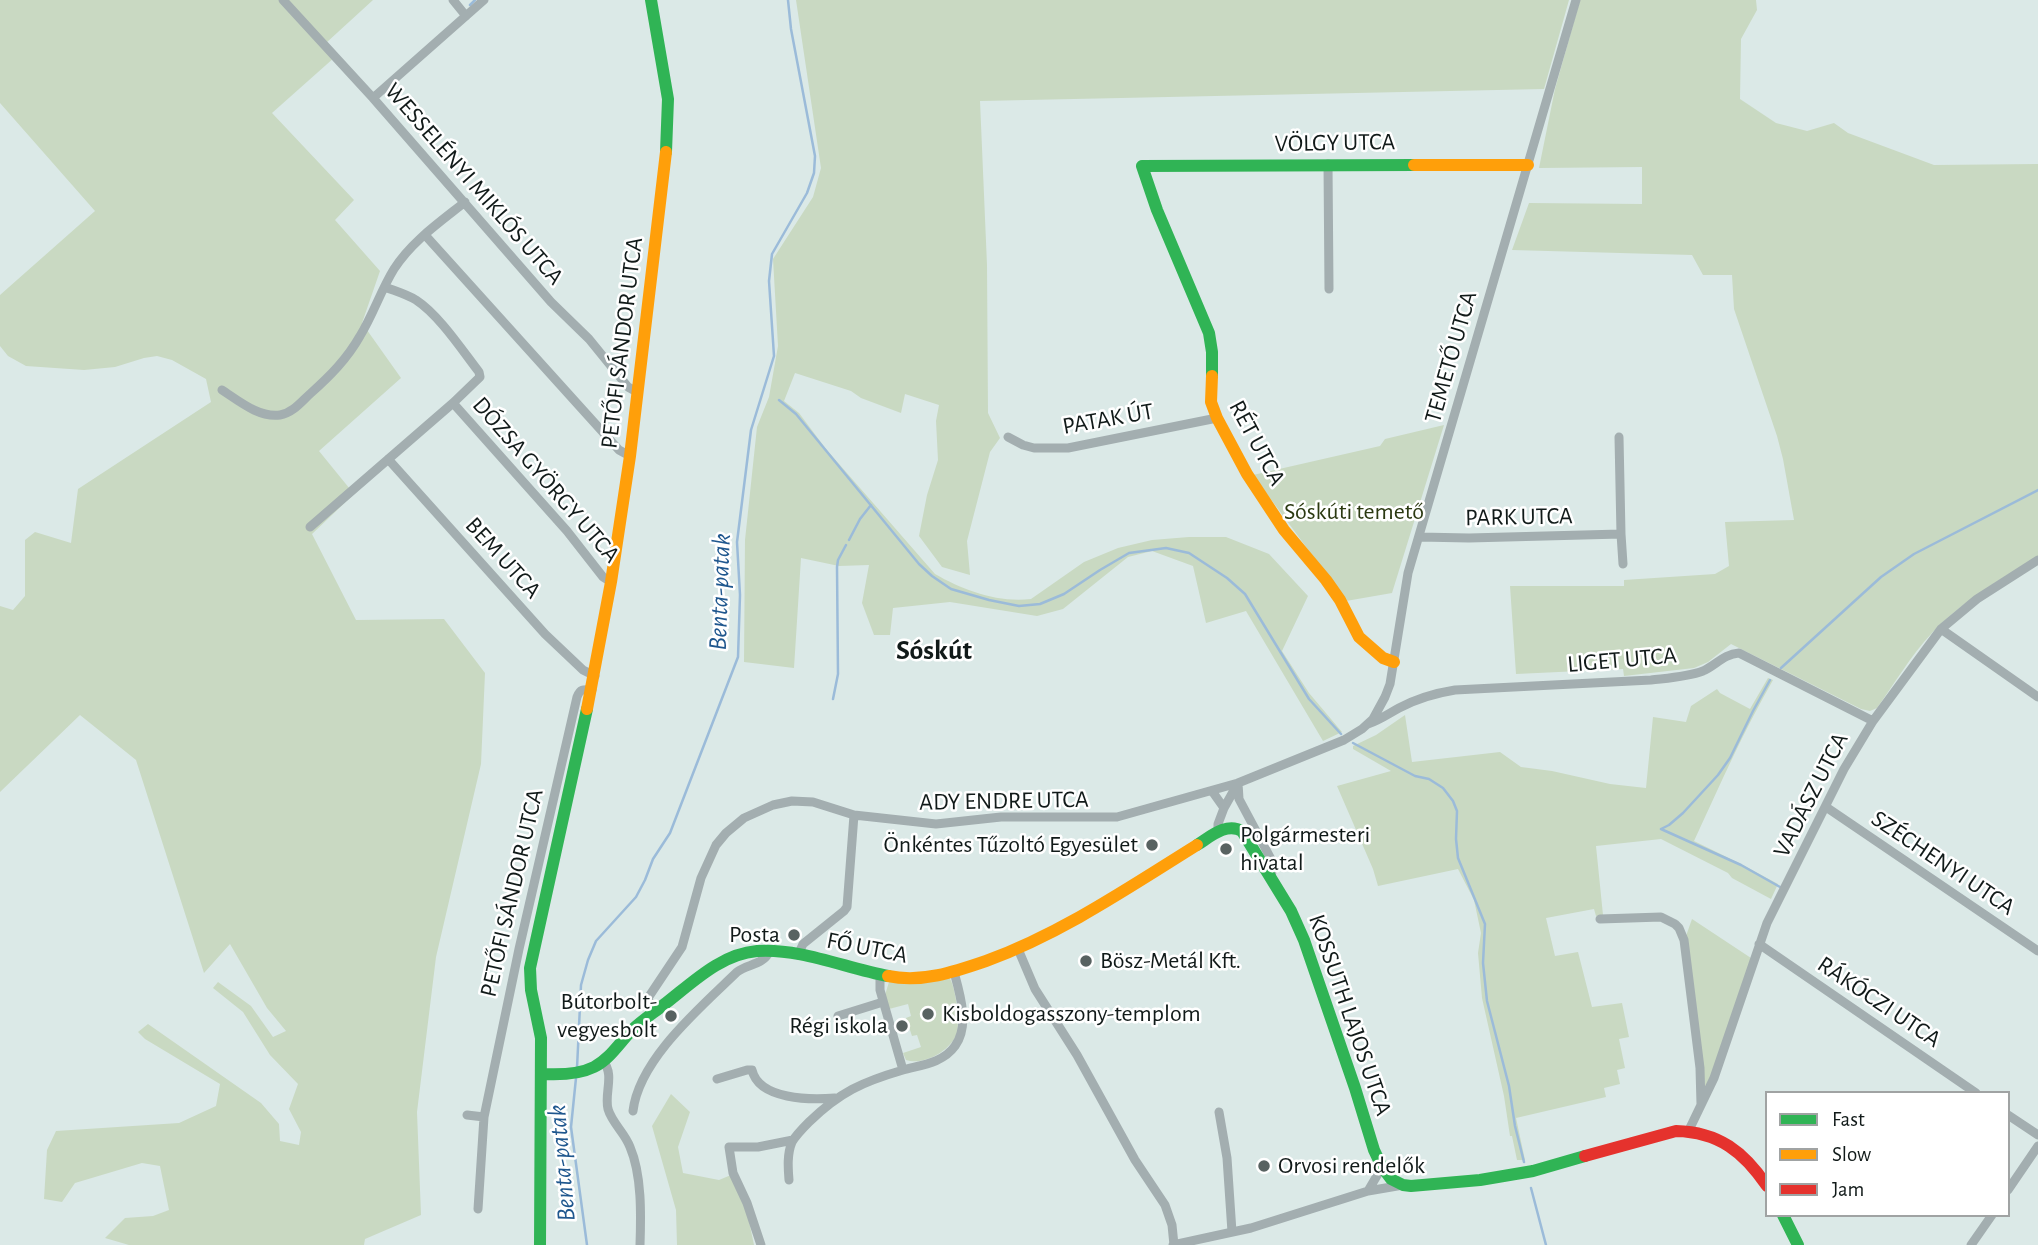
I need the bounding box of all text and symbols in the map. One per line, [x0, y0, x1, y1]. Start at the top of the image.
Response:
street label: WESSELÉNYI MIKLÓS UTCA [378, 77, 570, 291]
street label: VÖLGY UTCA [1274, 128, 1396, 158]
street label: PETŐFI SÁNDOR UTCA [595, 236, 649, 450]
street label: TEMETŐ UTCA [1418, 288, 1484, 426]
street label: DÓZSA GYÖRGY UTCA [466, 391, 626, 569]
street label: RÉT UTCA [1223, 395, 1291, 491]
street label: PATAK ÚT [1060, 397, 1156, 441]
park label: Sóskúti temető [1284, 498, 1424, 526]
street label: PARK UTCA [1465, 502, 1573, 532]
street label: BEM UTCA [459, 511, 547, 605]
water label: Benta-patak [702, 533, 738, 651]
district label: Sóskút [896, 634, 972, 668]
street label: LIGET UTCA [1566, 641, 1678, 679]
street label: VADÁSZ UTCA [1767, 728, 1855, 862]
street label: ADY ENDRE UTCA [919, 785, 1089, 817]
street label: PETŐFI SÁNDOR UTCA [474, 786, 550, 1000]
street label: SZÉCHENYI UTCA [1866, 804, 2020, 922]
place label: Polgármesteri hivatal [1240, 821, 1370, 877]
place label: Önkéntes Tűzoltó Egyesület [884, 831, 1138, 859]
marker: Önkéntes Tűzoltó Egyesület [1144, 837, 1160, 853]
marker: Polgármesteri hivatal [1218, 841, 1234, 857]
street label: KOSSUTH LAJOS UTCA [1302, 910, 1398, 1120]
place label: Posta [729, 921, 780, 949]
street label: FŐ UTCA [824, 926, 910, 970]
marker: Posta [786, 927, 802, 943]
place label: Bösz-Metál Kft. [1100, 947, 1241, 975]
street label: RÁKÓCZI UTCA [1812, 950, 1946, 1054]
marker: Bösz-Metál Kft. [1078, 953, 1094, 969]
place label: Bútorbolt- vegyesbolt [557, 988, 657, 1044]
place label: Kisboldogasszony-templom [942, 1000, 1201, 1028]
marker: Kisboldogasszony-templom [920, 1006, 936, 1022]
marker: Bútorbolt- vegyesbolt [663, 1008, 679, 1024]
place label: Régi iskola [789, 1012, 888, 1040]
marker: Régi iskola [894, 1018, 910, 1034]
legend [1765, 1091, 2010, 1217]
water label: Benta-patak [541, 1103, 583, 1223]
text: Fast [1832, 1109, 1865, 1130]
text: Slow [1832, 1144, 1871, 1165]
place label: Orvosi rendelők [1278, 1152, 1425, 1180]
marker: Orvosi rendelők [1256, 1158, 1272, 1174]
text: Jam [1832, 1179, 1864, 1200]

